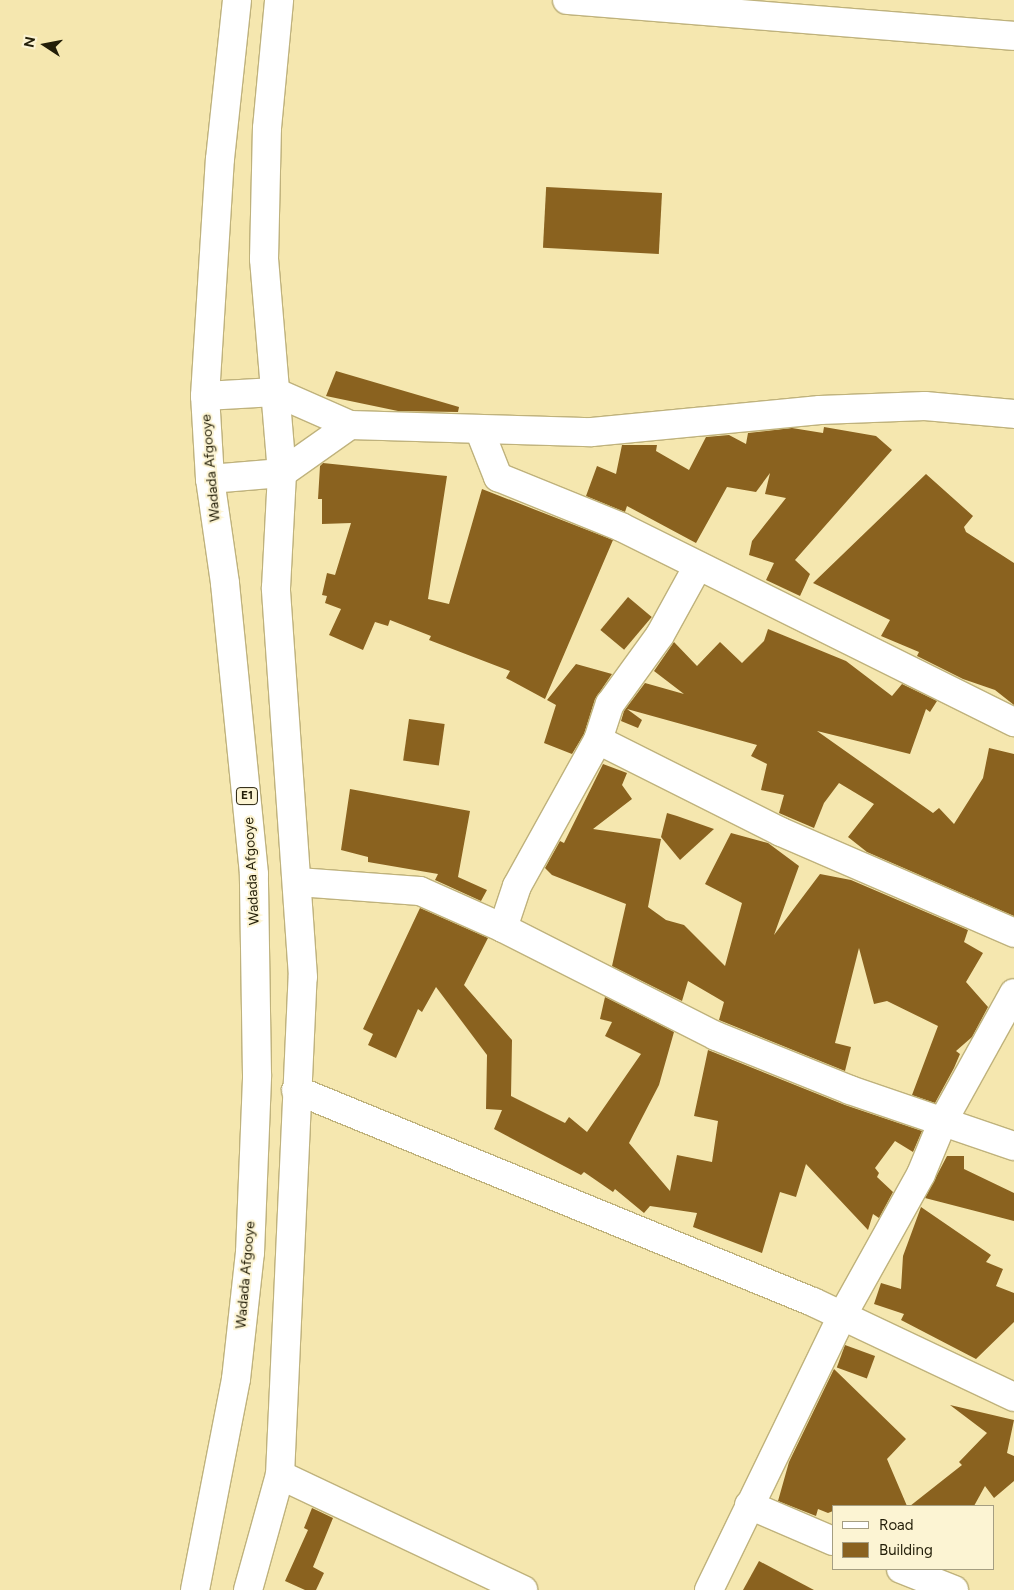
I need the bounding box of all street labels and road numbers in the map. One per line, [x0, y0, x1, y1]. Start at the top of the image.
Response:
street label: Wadada Afgooye [198, 414, 224, 522]
road number: E1 [236, 786, 258, 806]
street label: Wadada Afgooye [241, 817, 263, 925]
street label: Wadada Afgooye [233, 1221, 259, 1329]

